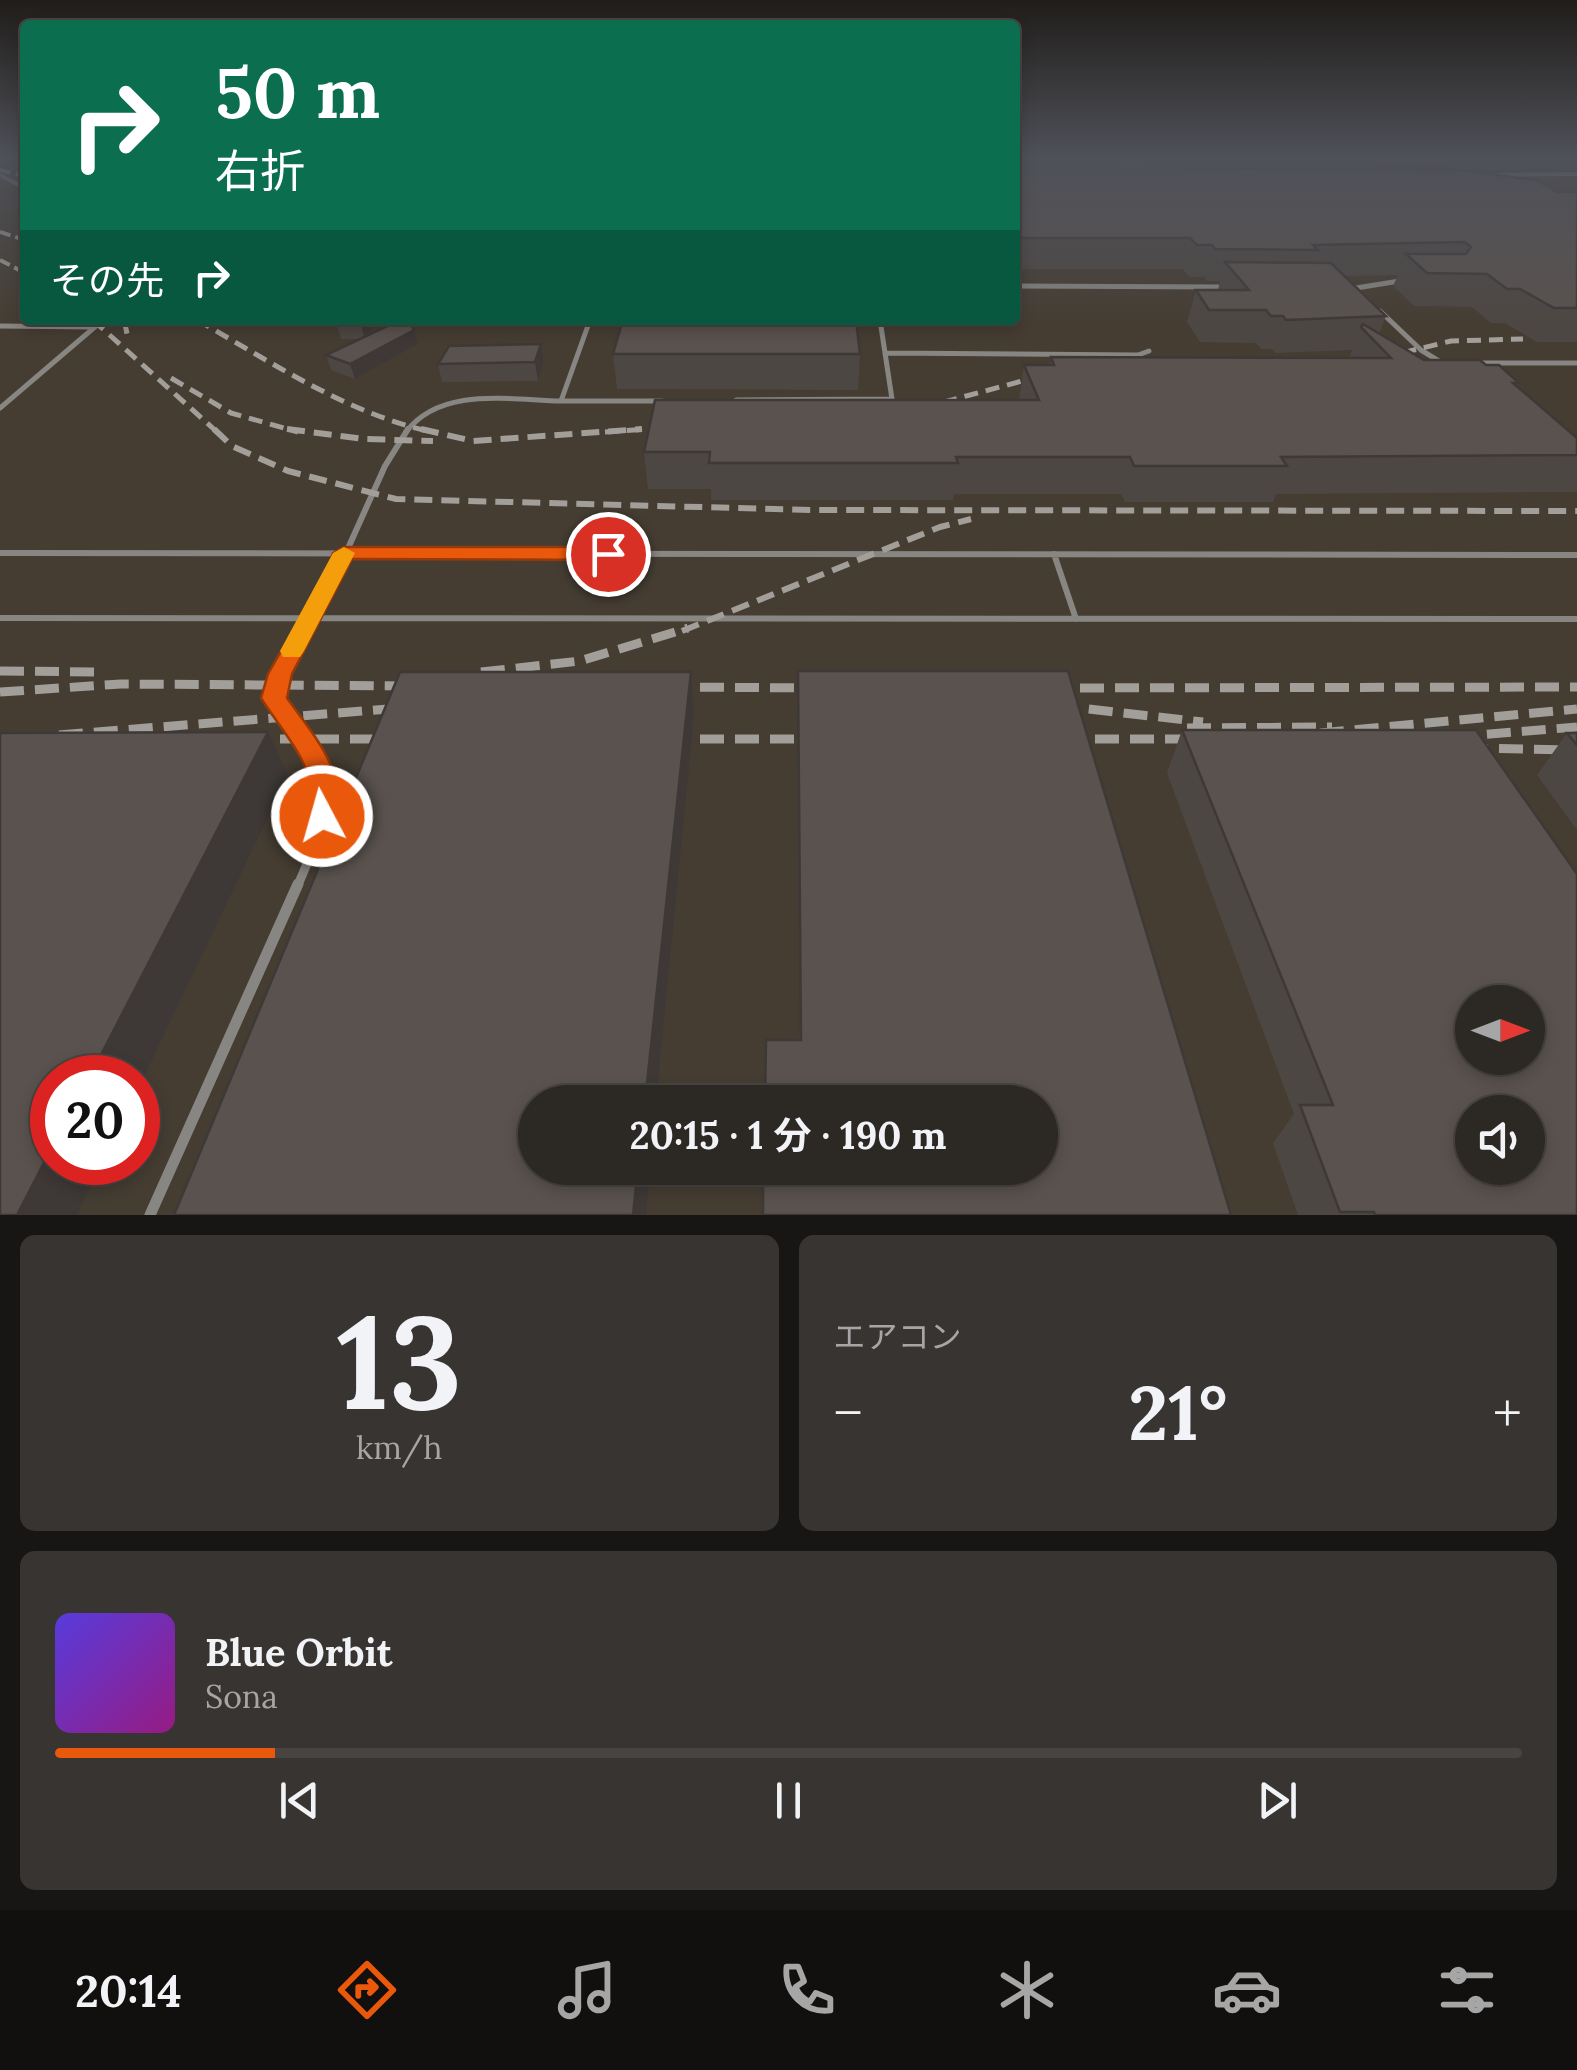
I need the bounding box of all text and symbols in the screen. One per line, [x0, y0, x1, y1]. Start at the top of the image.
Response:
text: 50 m [215, 48, 380, 137]
icon: right [50, 60, 180, 190]
text: 右折 [215, 142, 305, 199]
icon: right [184, 250, 239, 305]
text: その先 [50, 256, 164, 304]
pin [566, 512, 651, 597]
icon: arrive [581, 527, 636, 582]
position arrow [270, 764, 374, 868]
north arrow [1455, 985, 1545, 1075]
map controls [1455, 985, 1545, 1185]
speed limit sign: 20 [30, 1055, 160, 1185]
button: sound [1455, 1095, 1545, 1185]
text: 20:15 · 1 分 · 190 m [630, 1111, 946, 1159]
text: 13 [336, 1278, 462, 1445]
text: エアコン [834, 1316, 962, 1357]
text: 21° [1128, 1365, 1227, 1461]
text: − [834, 1378, 863, 1448]
text: + [1493, 1378, 1522, 1448]
text: km/h [356, 1427, 442, 1468]
text: Blue Orbit [205, 1628, 392, 1676]
text: Sona [205, 1676, 278, 1717]
icon: previous [272, 1773, 327, 1828]
icon: pause [761, 1773, 816, 1828]
icon: next [1250, 1773, 1305, 1828]
icon: directions [332, 1955, 402, 2025]
icon: music [552, 1955, 622, 2025]
icon: phone [772, 1955, 842, 2025]
icon: climate [992, 1955, 1062, 2025]
icon: car [1212, 1955, 1282, 2025]
icon: filters [1432, 1955, 1502, 2025]
text: 20:14 [75, 1962, 182, 2019]

